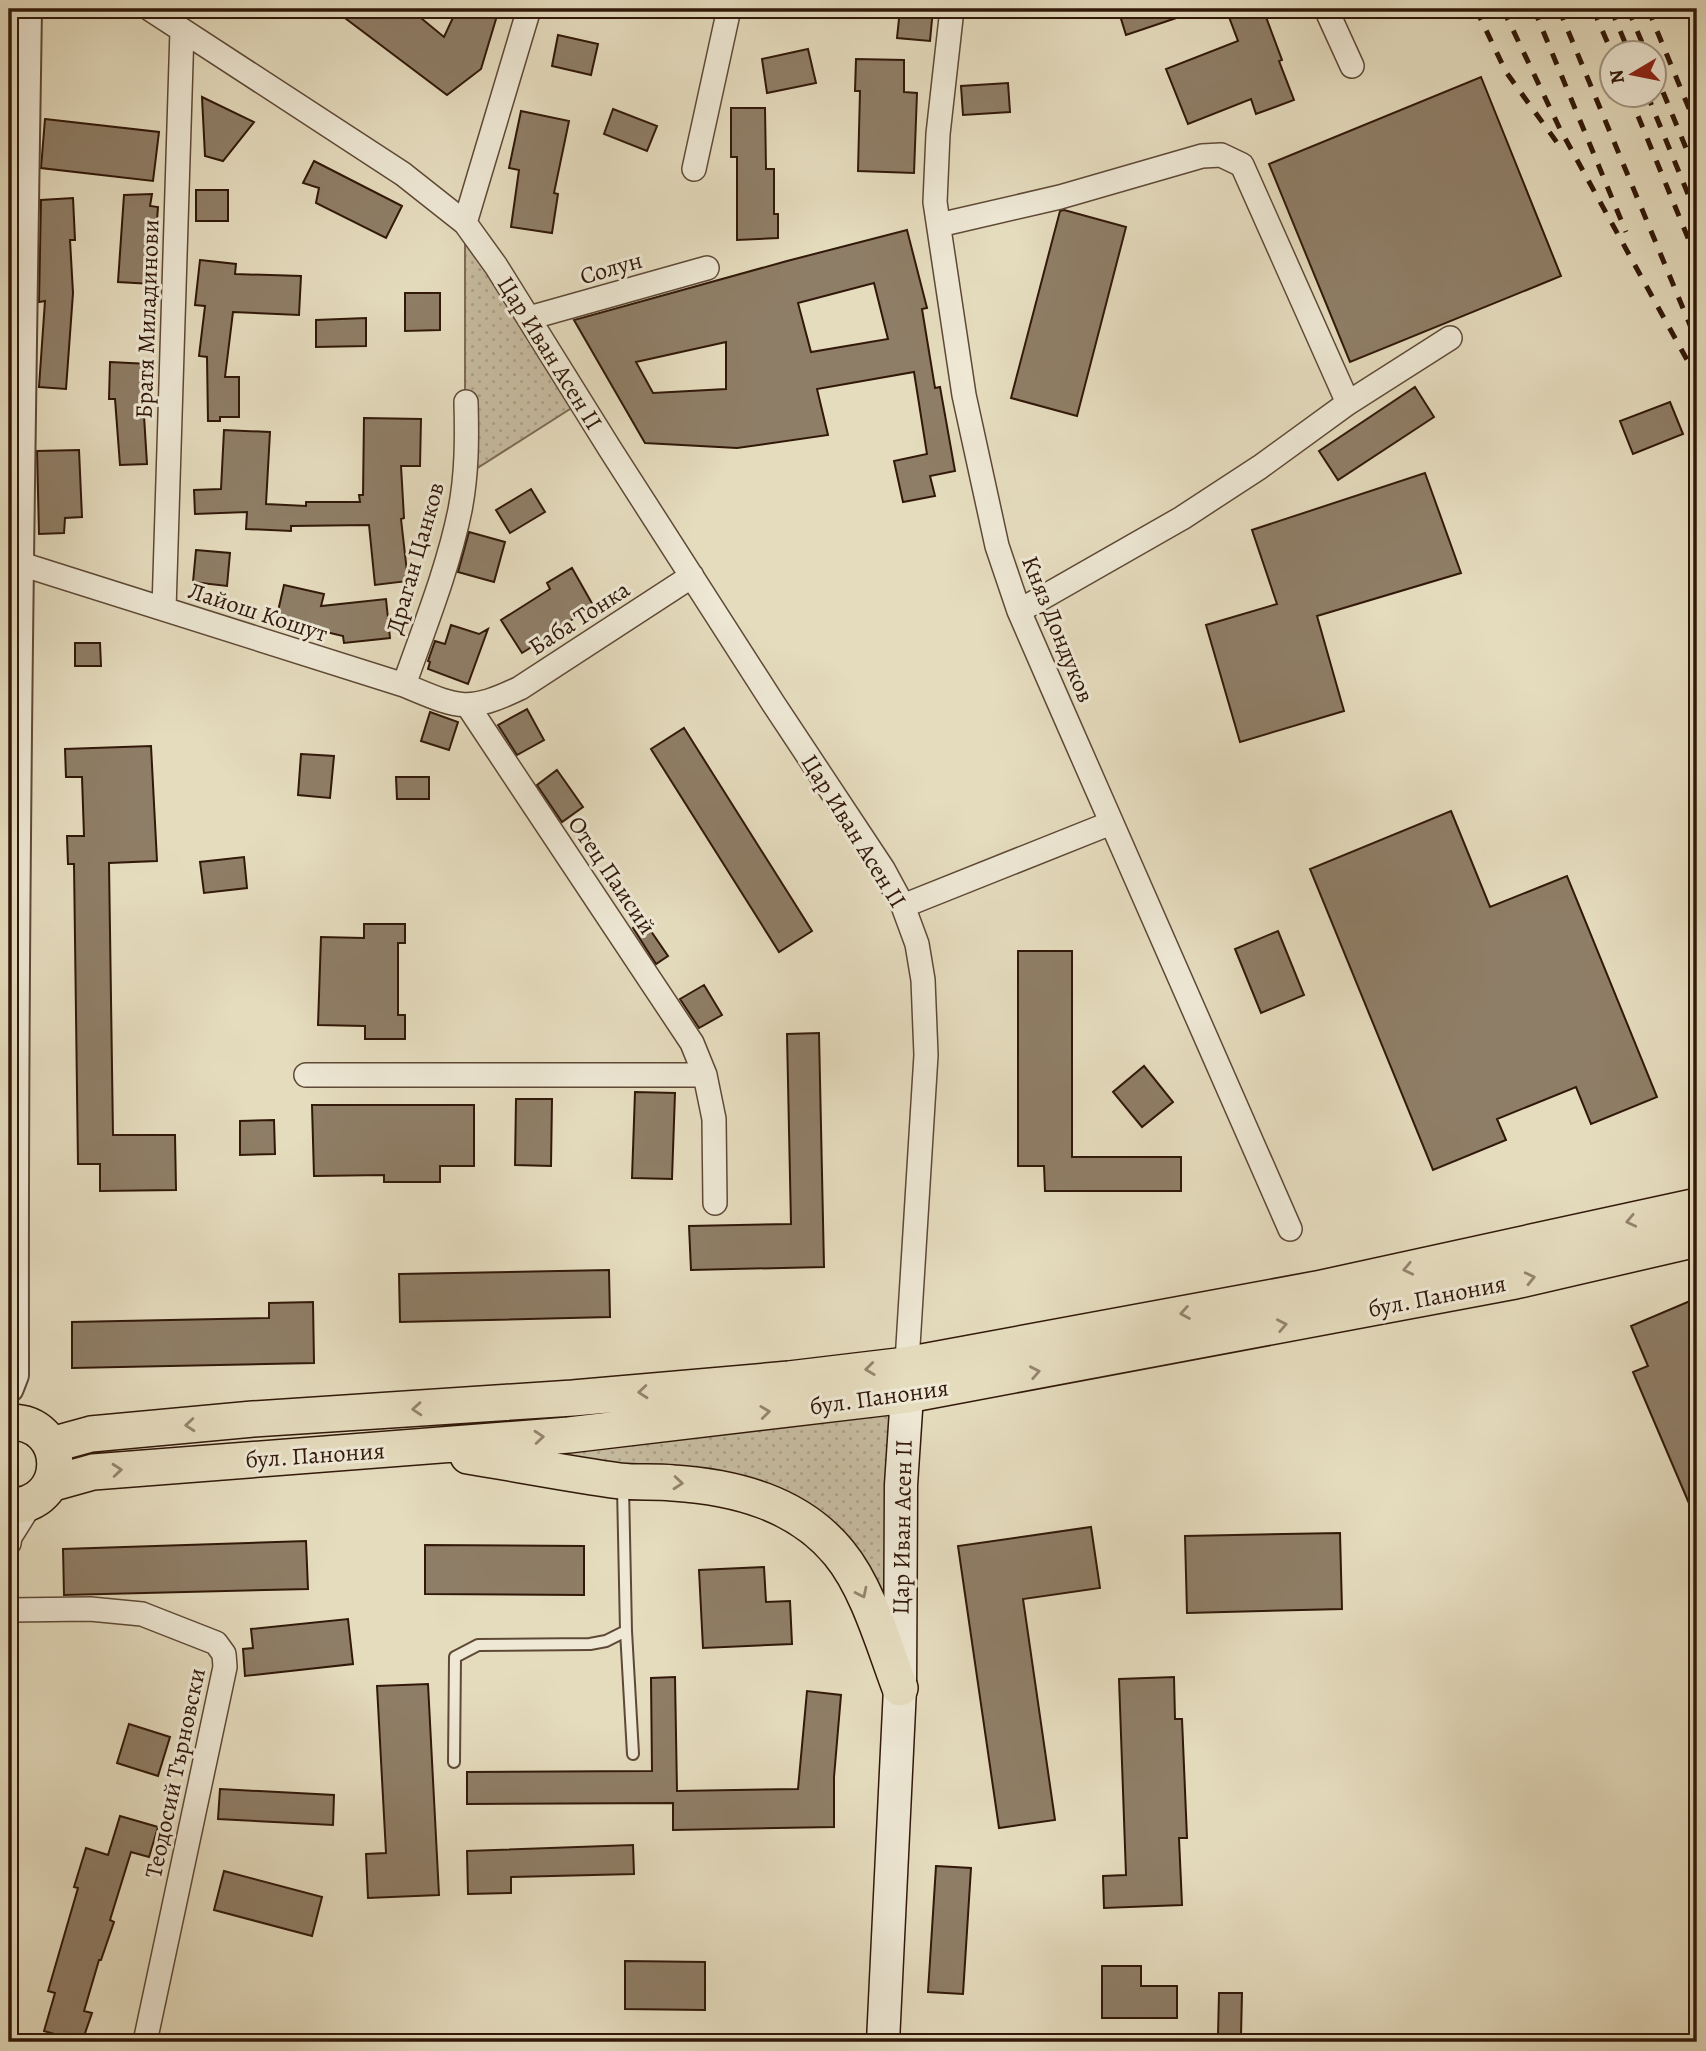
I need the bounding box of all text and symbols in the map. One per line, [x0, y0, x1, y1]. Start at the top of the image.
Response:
north arrow [1598, 38, 1668, 108]
text: N [1603, 68, 1631, 86]
street label: Братя Миладинови [128, 219, 166, 419]
street label: Солун [576, 244, 646, 292]
street label: Цар Иван Асен II [490, 270, 610, 436]
street label: Драган Цанков [378, 478, 452, 638]
street label: Княз Дондуков [1014, 551, 1102, 707]
street label: Баба Тонка [522, 573, 636, 663]
street label: Лайош Кошут [184, 574, 332, 650]
street label: Цар Иван Асен II [794, 748, 914, 914]
street label: Отец Паисий [561, 809, 663, 941]
one-way arrow [1625, 1213, 1637, 1227]
one-way arrow [1402, 1261, 1414, 1276]
street label: бул. Панония [1365, 1267, 1509, 1325]
one-way arrow [1524, 1271, 1536, 1286]
one-way arrow [1179, 1305, 1191, 1320]
one-way arrow [1276, 1318, 1288, 1333]
one-way arrow [864, 1362, 876, 1377]
one-way arrow [1029, 1365, 1040, 1380]
street label: бул. Панония [807, 1371, 951, 1423]
one-way arrow [638, 1384, 649, 1399]
one-way arrow [411, 1401, 422, 1416]
one-way arrow [760, 1405, 771, 1420]
one-way arrow [184, 1417, 195, 1432]
one-way arrow [534, 1430, 545, 1445]
street label: бул. Панония [244, 1434, 386, 1476]
street label: Цар Иван Асен II [884, 1439, 920, 1615]
one-way arrow [112, 1463, 123, 1478]
one-way arrow [672, 1476, 683, 1491]
one-way arrow [853, 1586, 867, 1598]
street label: Теодосий Търновски [137, 1665, 213, 1881]

